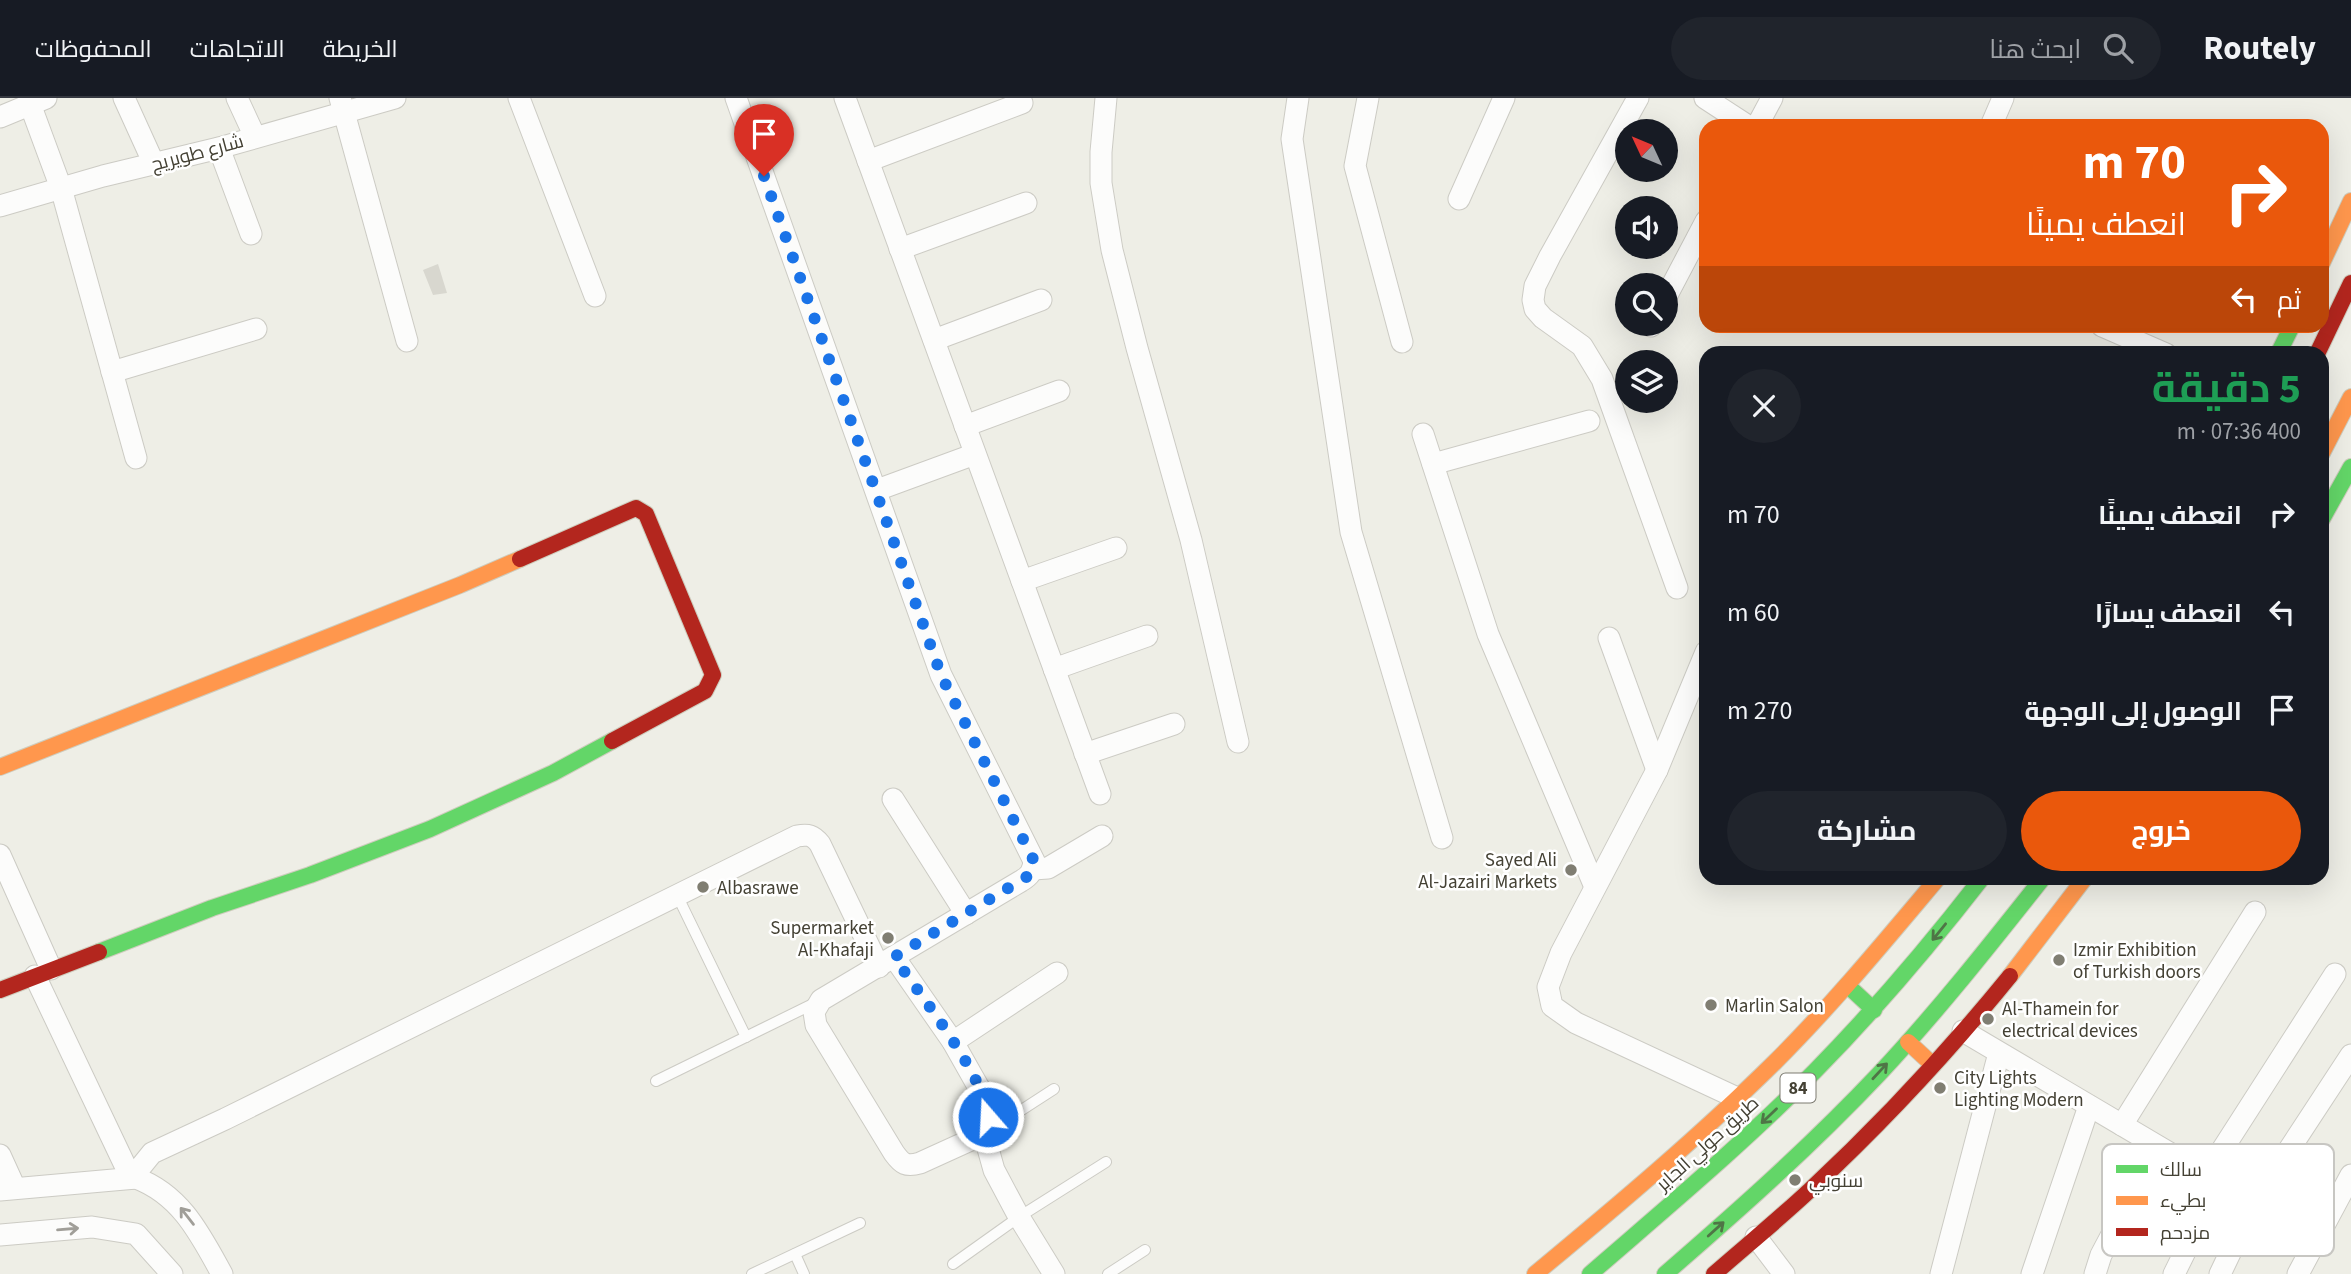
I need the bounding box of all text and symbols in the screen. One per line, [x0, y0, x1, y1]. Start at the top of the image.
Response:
search box [1671, 17, 2161, 80]
text: Routely [2203, 25, 2316, 72]
icon: search [2099, 29, 2137, 67]
text: ابحث هنا [1989, 31, 2081, 68]
text: المحفوظات [35, 32, 152, 67]
text: الاتجاهات [190, 32, 285, 67]
text: الخريطة [323, 32, 398, 67]
pin [734, 104, 794, 176]
icon: arrive [745, 115, 783, 153]
north arrow [1615, 119, 1678, 182]
map controls [1615, 119, 1678, 413]
street label: شارع طويريج [148, 128, 247, 179]
text: 70 m [2082, 128, 2186, 198]
icon: right [2210, 147, 2301, 238]
button: sound [1615, 196, 1678, 259]
text: انعطف يمينًا [2026, 202, 2186, 248]
button: search [1615, 273, 1678, 336]
icon: left [2225, 280, 2263, 318]
text: ثم [2277, 282, 2301, 319]
button: layers [1615, 350, 1678, 413]
text: 5 دقيقة [2152, 359, 2301, 419]
button: close [1727, 369, 1801, 443]
text: 400 m · 07:36 [2177, 415, 2301, 448]
icon: right [2263, 495, 2301, 533]
text: 70 m [1727, 496, 1780, 533]
text: انعطف يمينًا [2098, 497, 2242, 534]
icon: left [2263, 593, 2301, 631]
text: 60 m [1727, 594, 1780, 631]
text: انعطف يسارًا [2095, 595, 2242, 632]
icon: arrive [2263, 691, 2301, 729]
text: 270 m [1727, 692, 1793, 729]
text: الوصول إلى الوجهة [2024, 693, 2242, 730]
button: مشاركة [1727, 791, 2007, 871]
button: خروج [2021, 791, 2301, 871]
place label: Sayed Ali Al-Jazairi Markets [1418, 847, 1557, 896]
marker: Sayed Ali Al-Jazairi Markets [1563, 862, 1579, 878]
place label: Albasrawe [717, 875, 799, 902]
marker: Albasrawe [695, 879, 711, 895]
place label: Supermarket Al-Khafaji [770, 915, 875, 964]
one-way arrow [1932, 922, 1947, 940]
marker: Supermarket Al-Khafaji [880, 930, 896, 946]
place label: Izmir Exhibition of Turkish doors [2073, 937, 2201, 986]
marker: Izmir Exhibition of Turkish doors [2051, 952, 2067, 968]
place label: Marlin Salon [1725, 993, 1824, 1020]
place label: Al-Thamein for electrical devices [2002, 996, 2138, 1045]
marker: Marlin Salon [1703, 997, 1719, 1013]
marker: Al-Thamein for electrical devices [1980, 1011, 1996, 1027]
one-way arrow [1872, 1063, 1889, 1080]
place label: City Lights Lighting Modern [1954, 1065, 2084, 1114]
road number: 84 [1780, 1073, 1815, 1102]
position arrow [951, 1080, 1025, 1154]
marker: City Lights Lighting Modern [1932, 1080, 1948, 1096]
street label: طريق حولي الجاير [1650, 1091, 1765, 1198]
one-way arrow [1760, 1108, 1777, 1125]
legend [2102, 1144, 2334, 1256]
text: سالك [2160, 1157, 2202, 1184]
place label: سنوبي [1809, 1168, 1863, 1195]
marker: سنوبي [1787, 1172, 1803, 1188]
text: بطيء [2160, 1188, 2206, 1215]
one-way arrow [179, 1207, 194, 1225]
text: مزدحم [2160, 1220, 2210, 1247]
one-way arrow [1707, 1221, 1725, 1237]
one-way arrow [56, 1222, 79, 1235]

